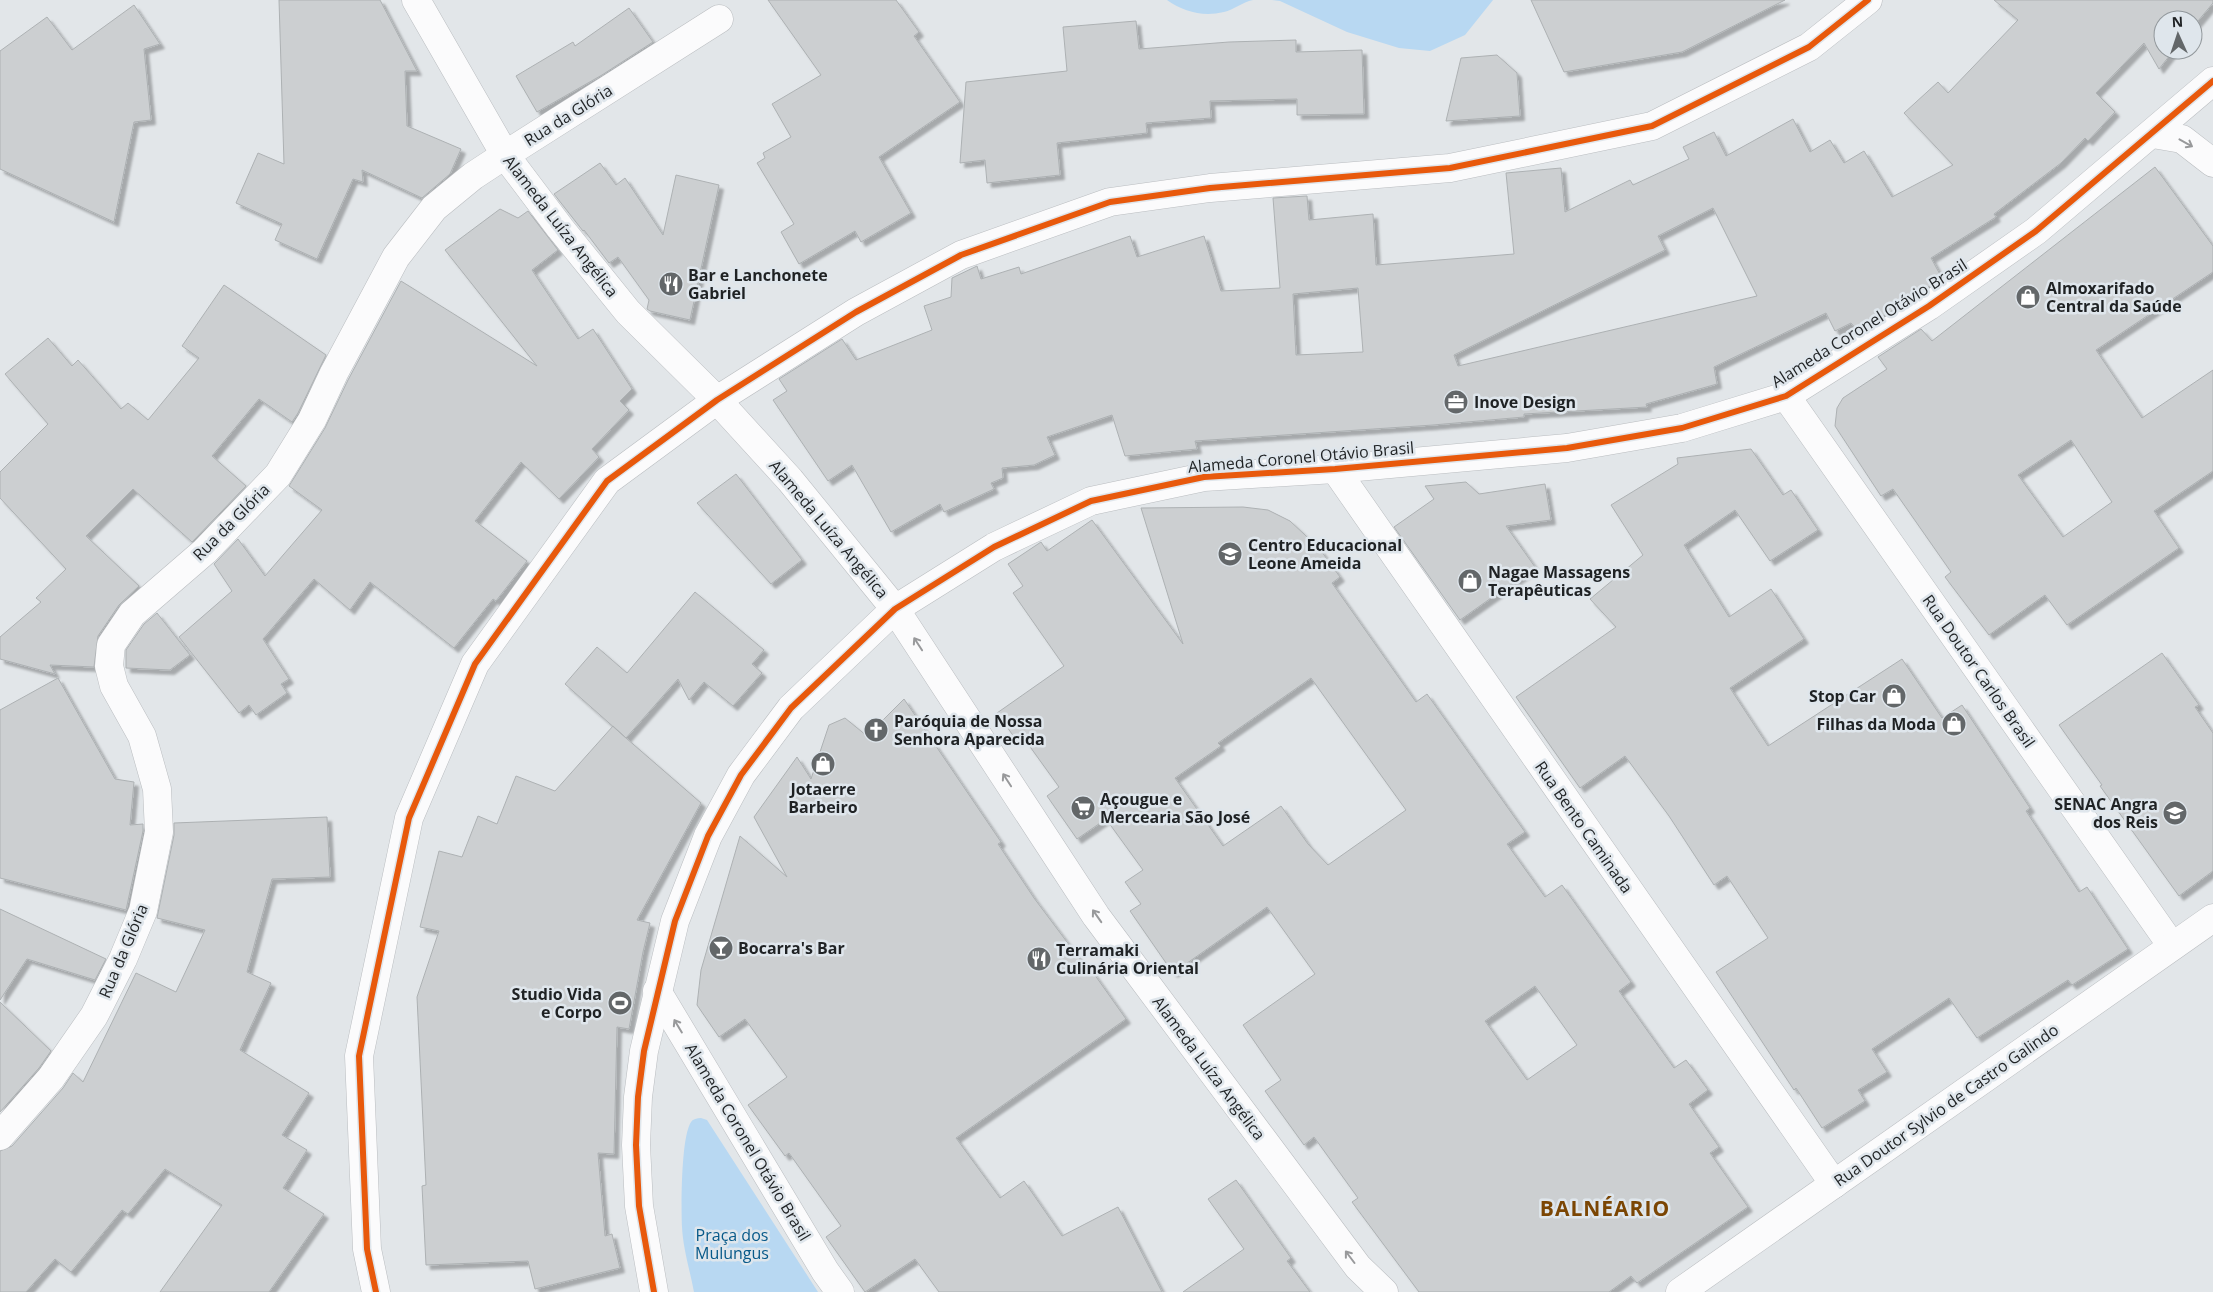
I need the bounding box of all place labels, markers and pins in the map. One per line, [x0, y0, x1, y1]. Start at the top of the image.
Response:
place label: Bar e Lanchonete Gabriel [688, 264, 828, 304]
restaurant icon: Bar e Lanchonete Gabriel [658, 271, 684, 297]
place label: Almoxarifado Central da Saúde [2046, 277, 2182, 317]
shop icon: Almoxarifado Central da Saúde [2015, 284, 2041, 310]
office icon: Inove Design [1443, 389, 1469, 415]
place label: Inove Design [1474, 391, 1576, 413]
place label: Centro Educacional Leone Ameida [1248, 534, 1402, 574]
school or university icon: Centro Educacional Leone Ameida [1217, 541, 1243, 567]
place label: Nagae Massagens Terapêuticas [1488, 561, 1630, 601]
shop icon: Nagae Massagens Terapêuticas [1457, 568, 1483, 594]
shop icon: Stop Car [1881, 683, 1907, 709]
place label: Stop Car [1809, 685, 1876, 707]
place label: Paróquia de Nossa Senhora Aparecida [894, 710, 1045, 750]
shop icon: Filhas da Moda [1941, 711, 1967, 737]
place label: Filhas da Moda [1816, 713, 1936, 735]
church icon: Paróquia de Nossa Senhora Aparecida [863, 717, 889, 743]
shop icon: Jotaerre Barbeiro [810, 751, 836, 777]
place label: Jotaerre Barbeiro [788, 778, 858, 818]
place label: Açougue e Mercearia São José [1100, 788, 1250, 828]
place label: SENAC Angra dos Reis [2054, 793, 2158, 833]
supermarket icon: Açougue e Mercearia São José [1070, 795, 1096, 821]
school or university icon: SENAC Angra dos Reis [2162, 800, 2188, 826]
bar icon: Bocarra's Bar [708, 935, 734, 961]
place label: Bocarra's Bar [738, 937, 845, 959]
place label: Terramaki Culinária Oriental [1056, 939, 1199, 979]
restaurant icon: Terramaki Culinária Oriental [1026, 946, 1052, 972]
place label: Studio Vida e Corpo [512, 983, 602, 1023]
sports icon: Studio Vida e Corpo [607, 990, 633, 1016]

